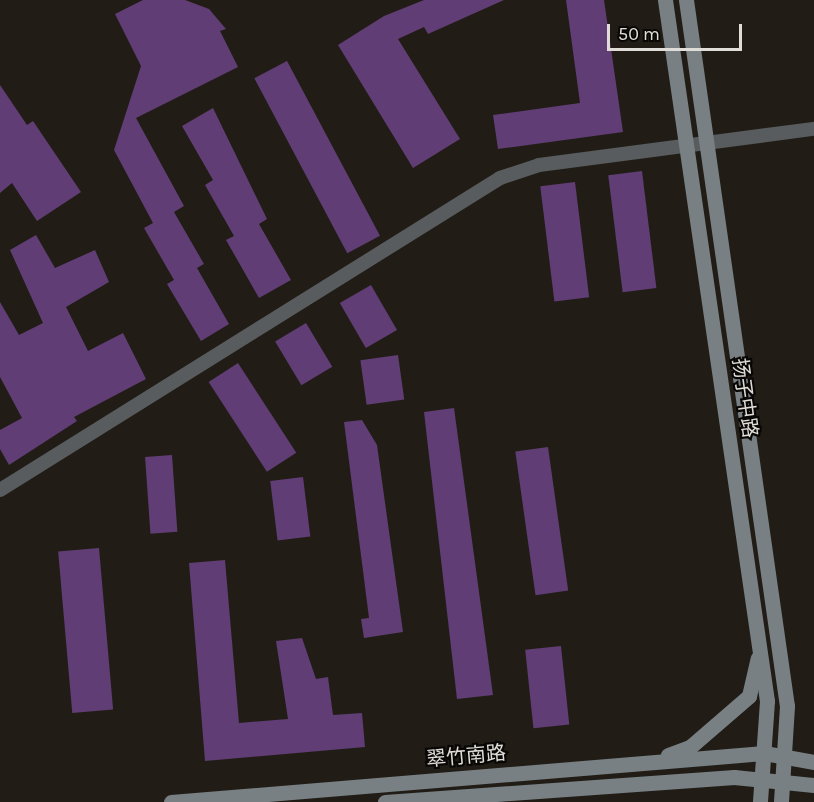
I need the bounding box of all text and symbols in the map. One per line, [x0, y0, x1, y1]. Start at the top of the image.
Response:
scale bar [610, 12, 745, 50]
text: 50 m [618, 23, 660, 45]
street label: 扬子中路 [728, 357, 762, 439]
street label: 翠竹南路 [425, 741, 507, 771]

